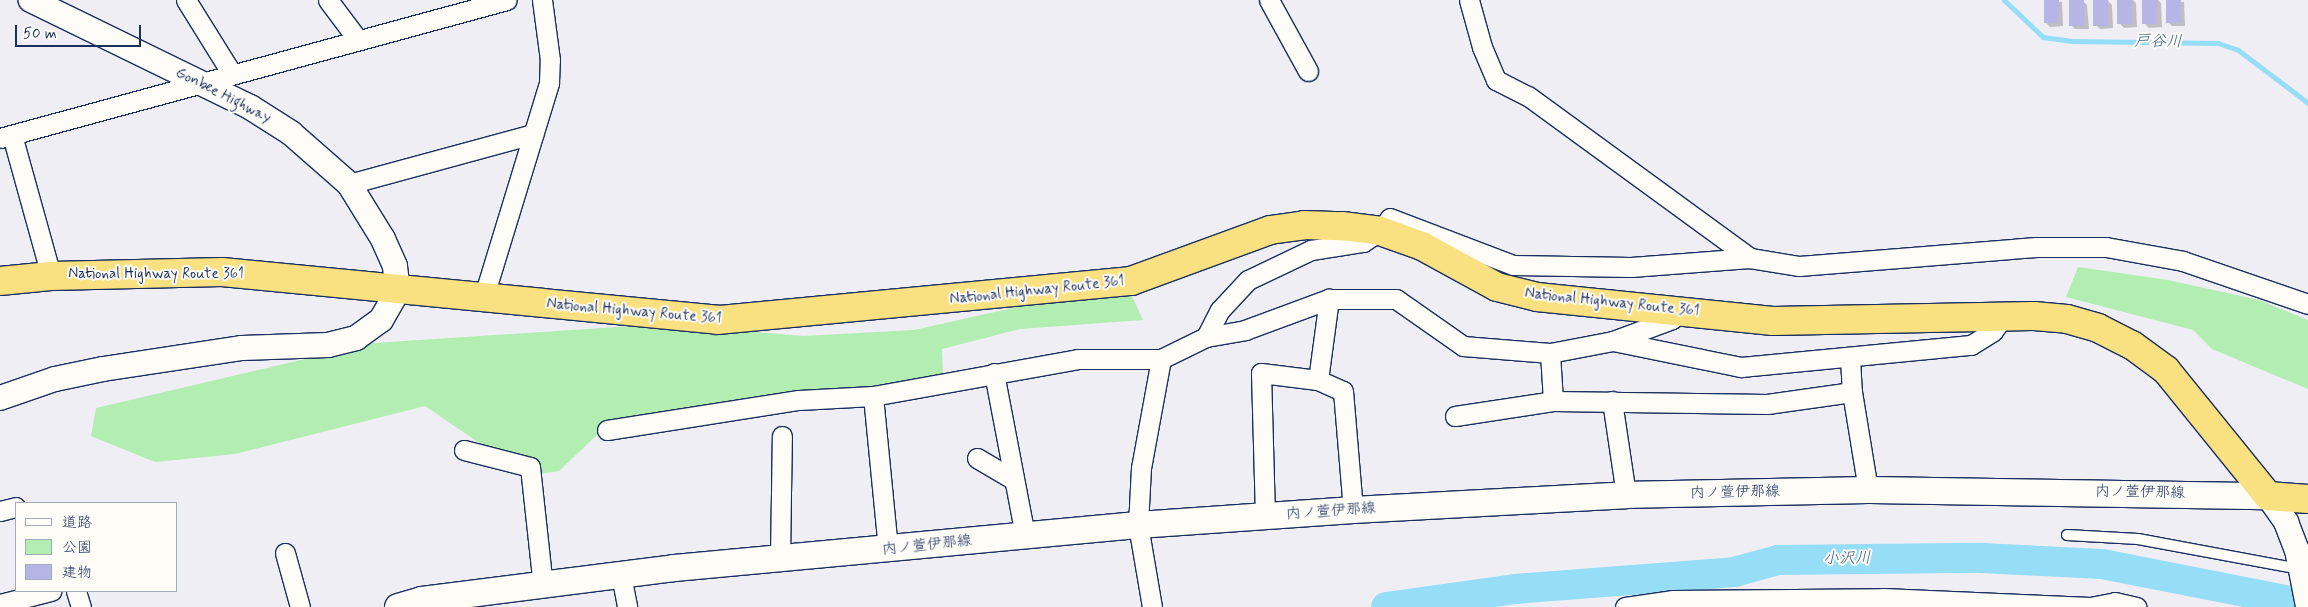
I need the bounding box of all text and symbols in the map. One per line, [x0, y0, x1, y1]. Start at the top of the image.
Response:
scale bar [18, 15, 144, 47]
text: 50 m [23, 24, 57, 44]
water label: 戸谷川 [2134, 32, 2182, 52]
street label: Gonbee Highway [173, 65, 273, 127]
street label: National Highway Route 361 [71, 266, 241, 284]
street label: National Highway Route 361 [952, 273, 1122, 309]
street label: National Highway Route 361 [1527, 285, 1697, 321]
street label: National Highway Route 361 [549, 296, 719, 328]
street label: 内ノ萱伊那線 [1690, 483, 1780, 503]
street label: 内ノ萱伊那線 [2095, 483, 2185, 503]
street label: 内ノ萱伊那線 [1285, 500, 1377, 524]
legend [15, 502, 178, 592]
text: 道路 [62, 513, 92, 533]
street label: 内ノ萱伊那線 [881, 532, 973, 560]
text: 公園 [62, 538, 92, 558]
water label: 小沢川 [1823, 549, 1871, 569]
text: 建物 [62, 563, 92, 583]

